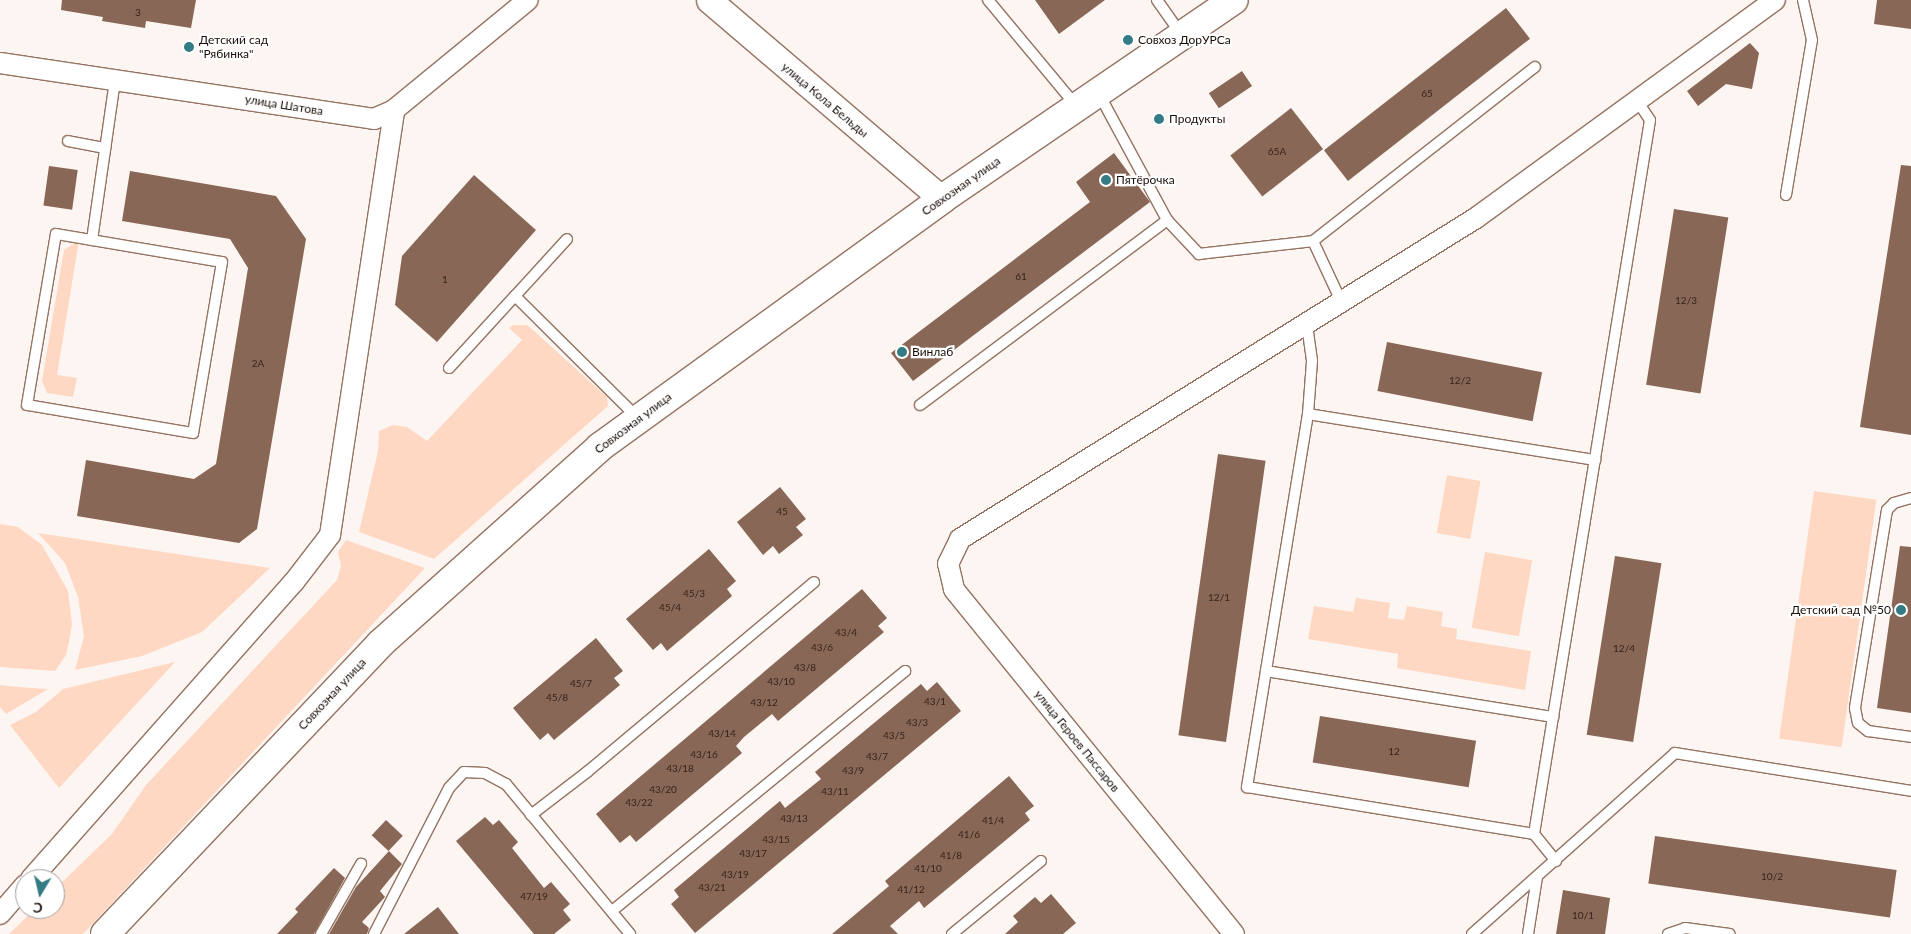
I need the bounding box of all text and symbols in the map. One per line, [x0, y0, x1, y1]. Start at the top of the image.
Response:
house number: 3 [135, 7, 141, 19]
place label: Детский сад "Рябинка" [199, 33, 268, 61]
place label: Совхоз ДорУPCа [1138, 33, 1231, 47]
marker: Совхоз ДорУPCа [1122, 34, 1134, 46]
marker: Детский сад "Рябинка" [183, 41, 195, 53]
street label: улица Кола Бельды [779, 60, 871, 140]
house number: 65 [1421, 88, 1433, 100]
street label: улица Шатова [244, 92, 324, 118]
place label: Продукты [1169, 112, 1225, 126]
marker: Продукты [1153, 113, 1165, 125]
house number: 65А [1268, 146, 1286, 158]
street label: Совхозная улица [919, 153, 1003, 219]
place label: Пятёрочка [1116, 173, 1175, 187]
marker: Пятёрочка [1100, 174, 1112, 186]
house number: 61 [1015, 271, 1027, 283]
house number: 1 [442, 274, 448, 286]
house number: 12/3 [1675, 295, 1697, 307]
place label: Винлаб [912, 345, 953, 359]
marker: Винлаб [896, 346, 908, 358]
house number: 2А [252, 358, 264, 370]
house number: 12/2 [1449, 375, 1471, 387]
street label: Совхозная улица [592, 389, 674, 457]
house number: 45 [776, 506, 788, 518]
house number: 45/3 [683, 588, 705, 600]
house number: 12/1 [1208, 592, 1230, 604]
house number: 45/4 [659, 602, 681, 614]
place label: Детский сад №50 [1791, 603, 1891, 617]
marker: Детский сад №50 [1895, 604, 1907, 616]
house number: 43/4 [835, 627, 857, 639]
house number: 43/6 [811, 642, 833, 654]
house number: 12/4 [1613, 643, 1635, 655]
street label: Совхозная улица [295, 655, 369, 733]
house number: 43/8 [794, 662, 816, 674]
house number: 43/10 [767, 676, 795, 688]
house number: 45/7 [570, 678, 592, 690]
street label: улица Героев Пассаров [1031, 687, 1123, 795]
house number: 45/8 [546, 692, 568, 704]
house number: 43/1 [924, 696, 946, 708]
house number: 43/12 [750, 697, 778, 709]
house number: 43/3 [906, 717, 928, 729]
house number: 43/14 [708, 728, 736, 740]
house number: 43/5 [883, 730, 905, 742]
house number: 12 [1388, 746, 1400, 758]
house number: 43/16 [690, 749, 718, 761]
house number: 43/7 [866, 751, 888, 763]
house number: 43/18 [666, 763, 694, 775]
house number: 43/9 [842, 765, 864, 777]
house number: 43/20 [649, 784, 677, 796]
house number: 43/11 [821, 786, 849, 798]
house number: 43/22 [625, 797, 653, 809]
house number: 43/13 [780, 813, 808, 825]
house number: 41/4 [982, 815, 1004, 827]
house number: 41/6 [958, 829, 980, 841]
house number: 43/15 [762, 834, 790, 846]
house number: 43/17 [739, 848, 767, 860]
house number: 41/8 [940, 850, 962, 862]
house number: 41/10 [914, 863, 942, 875]
north arrow [15, 869, 65, 919]
house number: 43/19 [721, 869, 749, 881]
house number: 10/2 [1761, 871, 1783, 883]
house number: 43/21 [698, 882, 726, 894]
house number: 41/12 [897, 884, 925, 896]
house number: 47/19 [520, 891, 548, 903]
text: С [32, 899, 44, 917]
house number: 10/1 [1572, 910, 1594, 922]

